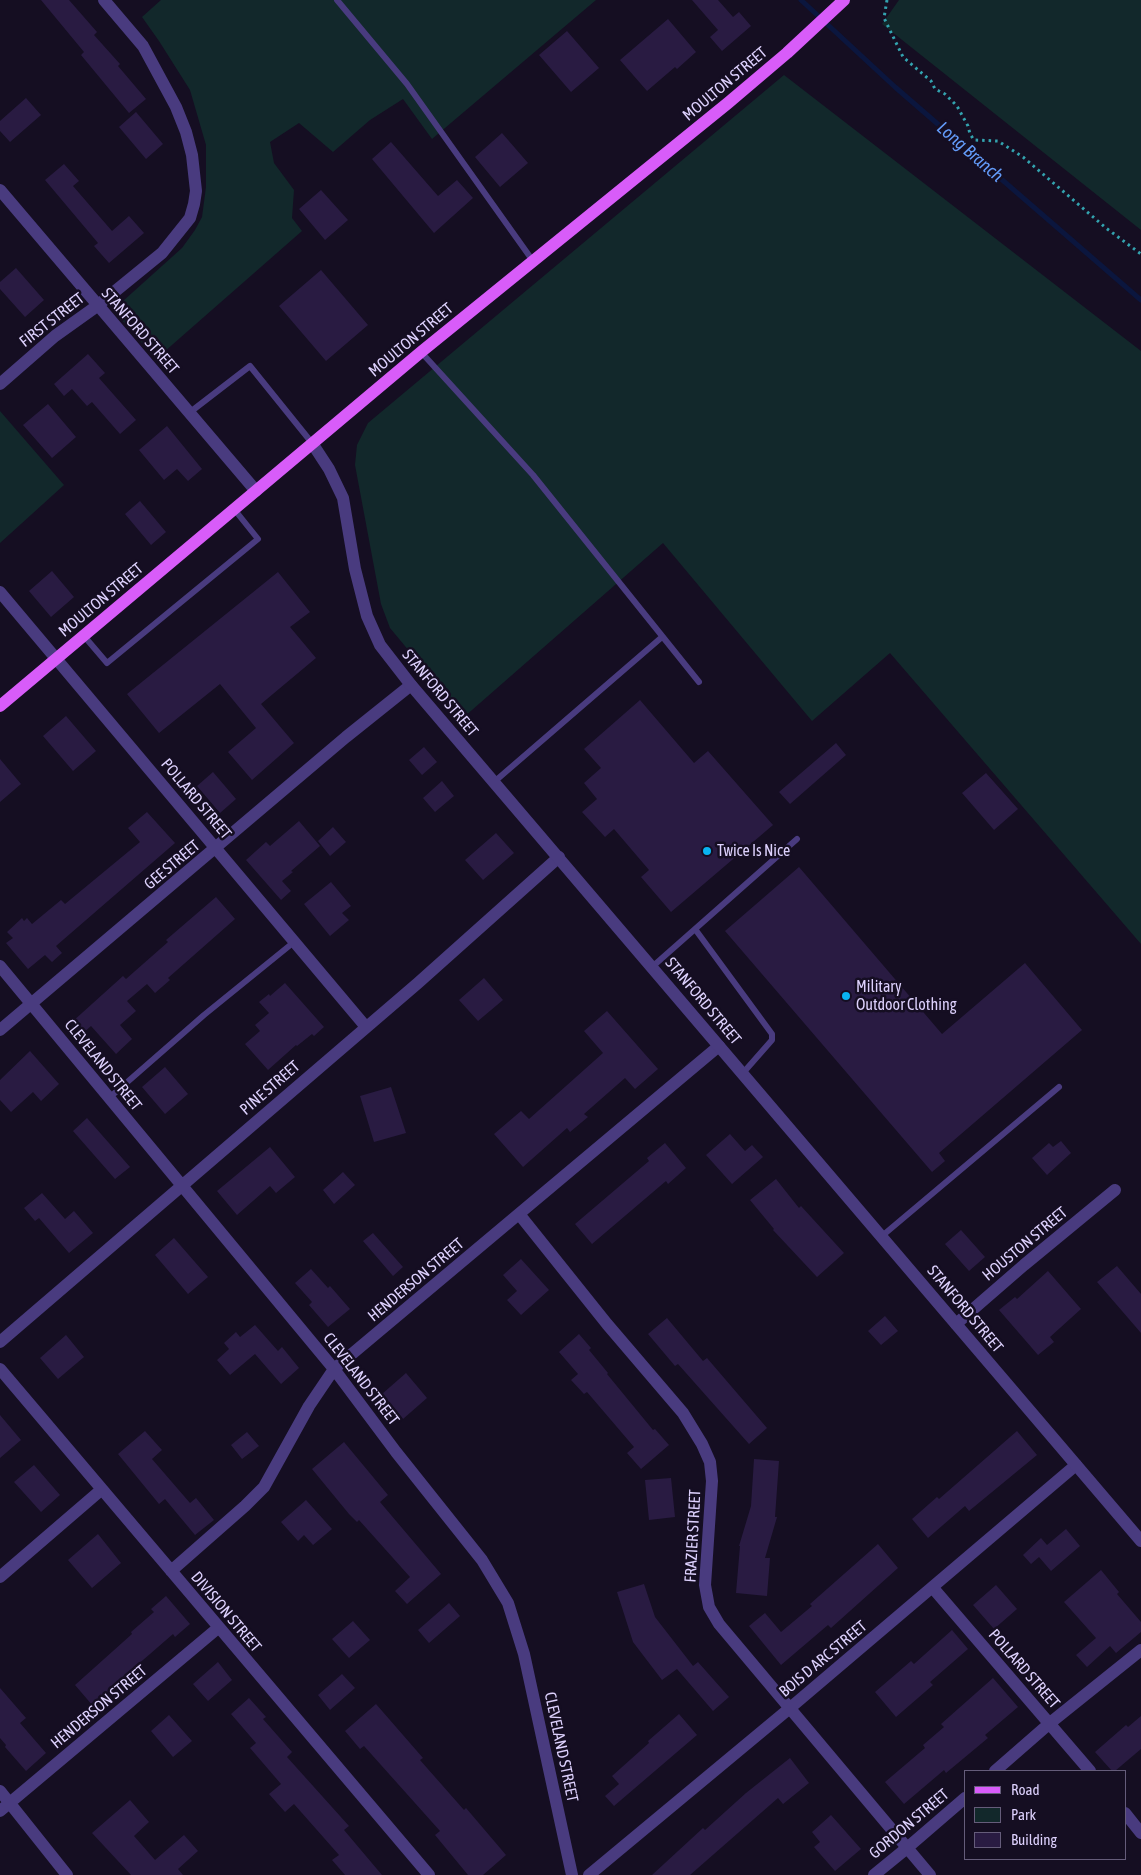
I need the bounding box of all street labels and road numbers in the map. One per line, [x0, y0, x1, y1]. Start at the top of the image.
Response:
street label: MOULTON STREET [679, 43, 771, 125]
street label: STANFORD STREET [97, 284, 183, 378]
street label: FIRST STREET [16, 289, 88, 351]
street label: MOULTON STREET [365, 299, 457, 381]
street label: MOULTON STREET [55, 559, 147, 641]
street label: STANFORD STREET [398, 646, 482, 740]
street label: POLLARD STREET [157, 755, 235, 843]
street label: GEE STREET [140, 836, 204, 894]
street label: STANFORD STREET [661, 954, 745, 1048]
street label: CLEVELAND STREET [60, 1015, 146, 1115]
street label: PINE STREET [236, 1057, 304, 1119]
street label: HOUSTON STREET [979, 1203, 1071, 1285]
street label: HENDERSON STREET [364, 1234, 468, 1326]
street label: STANFORD STREET [923, 1262, 1007, 1356]
street label: CLEVELAND STREET [319, 1329, 403, 1429]
street label: FRAZIER STREET [681, 1489, 705, 1583]
street label: DIVISION STREET [187, 1568, 265, 1656]
street label: BOIS D ARC STREET [775, 1617, 871, 1701]
street label: POLLARD STREET [984, 1625, 1064, 1713]
street label: HENDERSON STREET [47, 1661, 151, 1753]
street label: CLEVELAND STREET [540, 1690, 582, 1804]
street label: GORDON STREET [865, 1785, 953, 1863]

